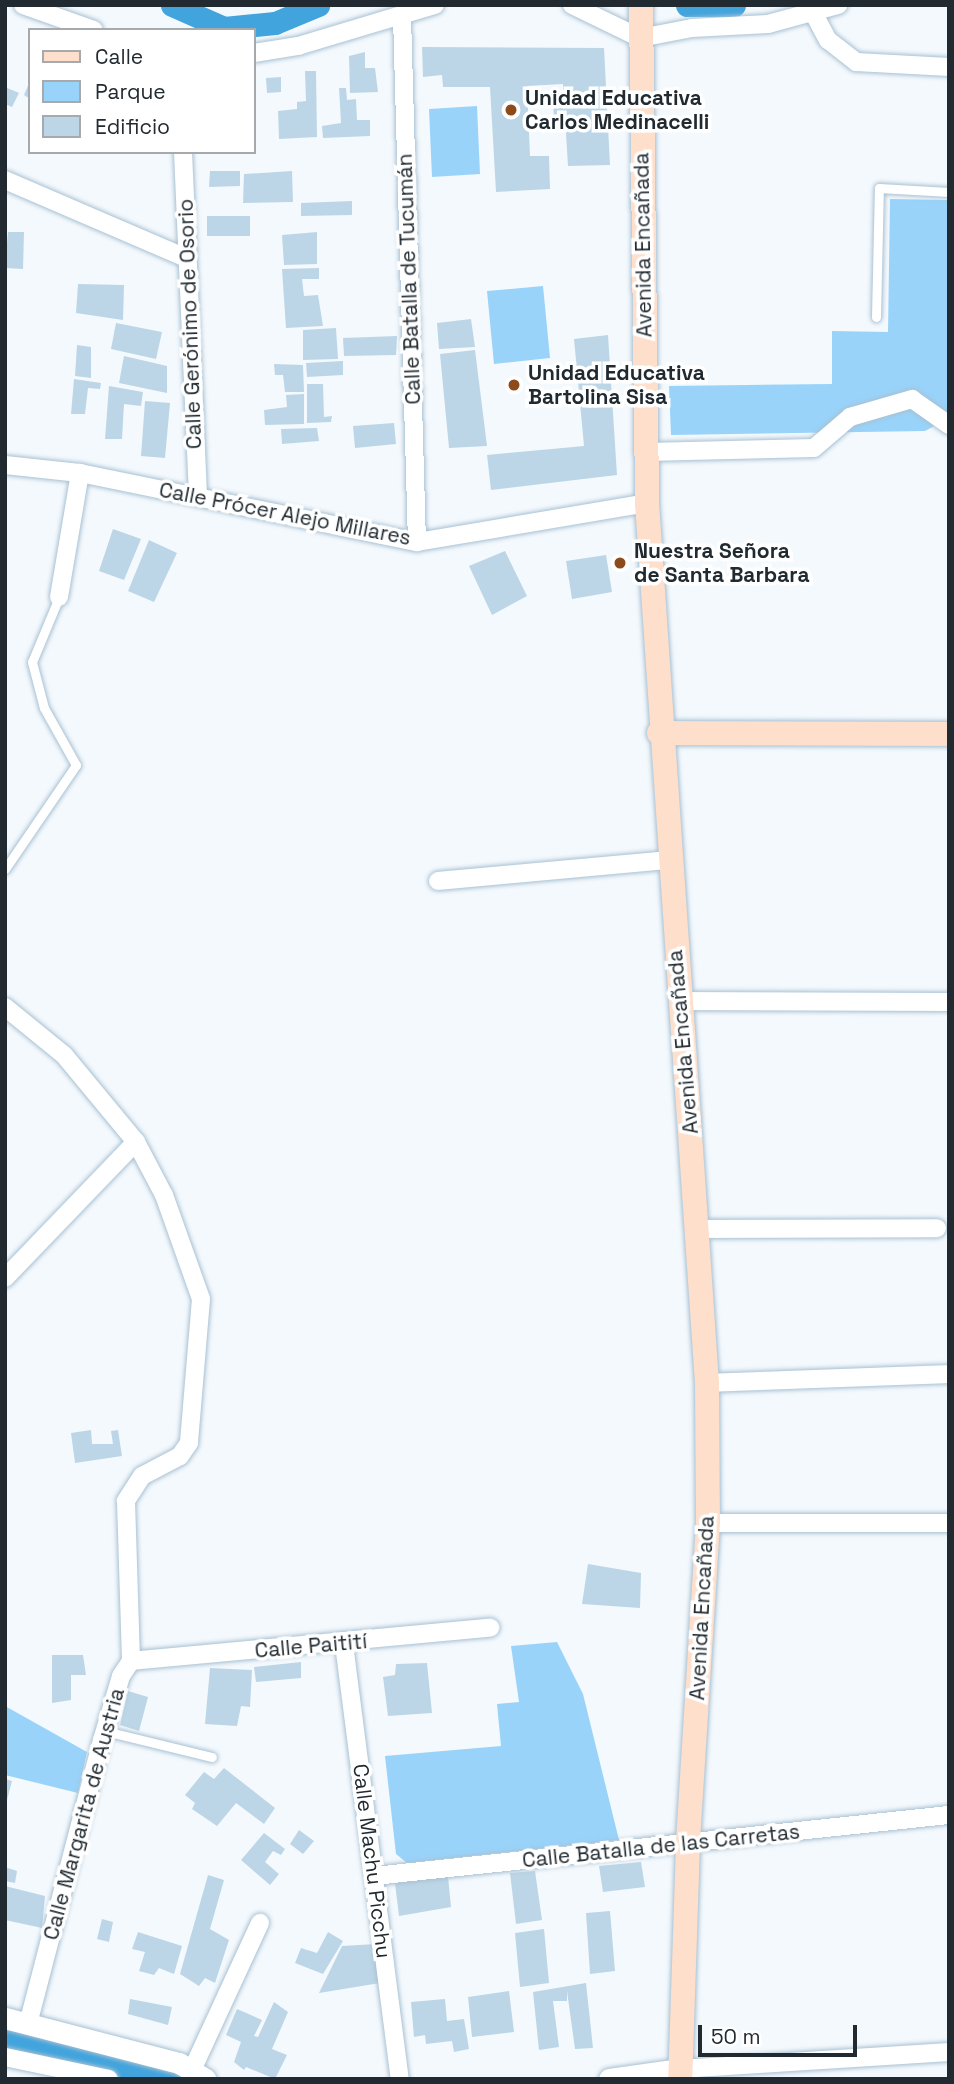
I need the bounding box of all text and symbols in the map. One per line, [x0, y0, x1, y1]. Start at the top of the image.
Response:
legend [28, 28, 256, 154]
text: Calle [95, 43, 143, 70]
text: Parque [95, 78, 166, 105]
place label: Unidad Educativa Carlos Medinacelli [525, 85, 709, 135]
marker: Unidad Educativa Carlos Medinacelli [503, 102, 519, 118]
text: Edificio [95, 113, 170, 140]
street label: Avenida Encañada [629, 152, 657, 338]
street label: Calle Batalla de Tucumán [392, 153, 426, 405]
street label: Calle Gerónimo de Osorio [173, 198, 207, 450]
place label: Unidad Educativa Bartolina Sisa [528, 360, 705, 410]
marker: Unidad Educativa Bartolina Sisa [506, 377, 522, 393]
street label: Calle Prócer Alejo Millares [157, 477, 413, 551]
place label: Nuestra Señora de Santa Barbara [634, 538, 810, 588]
marker: Nuestra Señora de Santa Barbara [612, 555, 628, 571]
street label: Avenida Encañada [662, 949, 704, 1135]
street label: Avenida Encañada [685, 1515, 719, 1701]
street label: Calle Paitití [254, 1629, 368, 1663]
street label: Calle Margarita de Austria [38, 1685, 130, 1943]
street label: Calle Machu Picchu [348, 1762, 396, 1960]
street label: Calle Batalla de las Carretas [521, 1819, 801, 1873]
scale bar [702, 2010, 861, 2054]
text: 50 m [711, 2023, 761, 2050]

